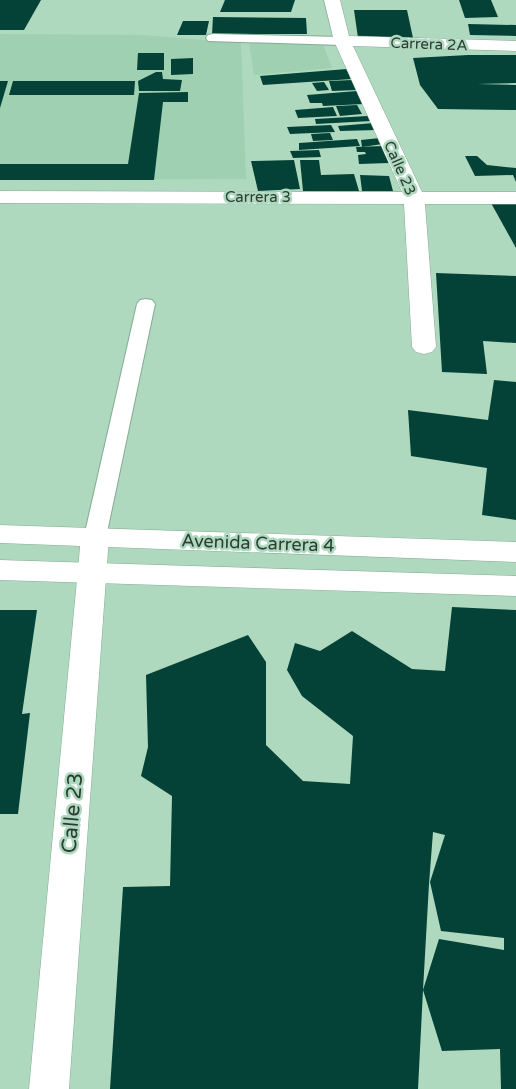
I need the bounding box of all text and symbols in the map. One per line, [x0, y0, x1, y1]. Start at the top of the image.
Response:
street label: Carrera 2A [390, 34, 468, 54]
street label: Calle 23 [380, 138, 420, 198]
street label: Carrera 3 [225, 188, 291, 206]
street label: Avenida Carrera 4 [181, 529, 335, 557]
street label: Calle 23 [57, 772, 88, 854]

